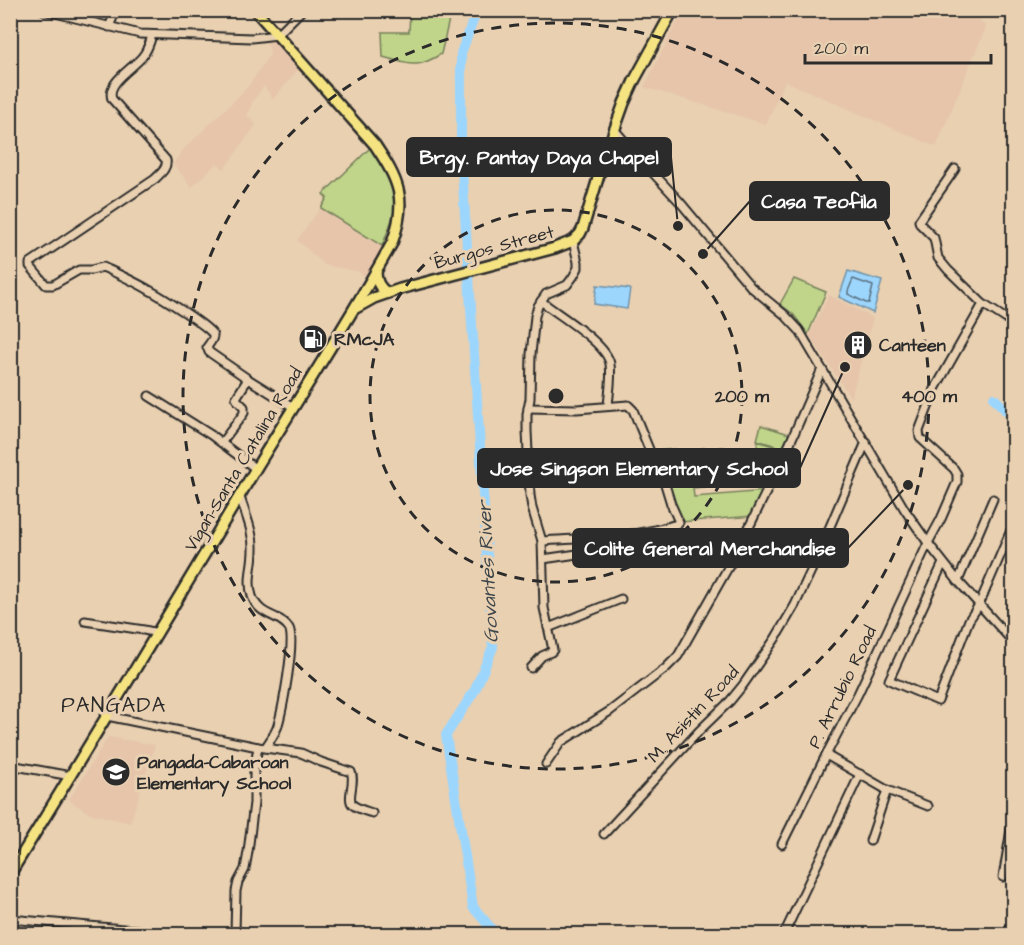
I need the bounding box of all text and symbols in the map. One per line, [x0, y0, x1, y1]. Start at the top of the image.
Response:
scale bar [805, 27, 991, 65]
text: 200 m [814, 36, 868, 61]
callout: Brgy. Pantay Daya Chapel [407, 138, 671, 176]
text: Brgy. Pantay Daya Chapel [419, 144, 659, 173]
callout: Casa Teofila [750, 182, 889, 220]
text: Casa Teofila [761, 188, 877, 216]
street label: Burgos Street [431, 219, 558, 276]
fuel station icon: RMcJA [297, 323, 329, 355]
place label: RMcJA [334, 327, 395, 352]
building icon: Canteen [842, 329, 874, 361]
place label: Canteen [879, 333, 946, 358]
street label: Vigan-Santa Catalina Road [178, 362, 309, 557]
text: 200 m [714, 384, 770, 409]
text: 400 m [901, 384, 958, 409]
centre of rings [546, 386, 566, 406]
callout: Jose Singson Elementary School [478, 449, 800, 487]
text: Jose Singson Elementary School [489, 455, 788, 484]
water label: Govantes River [470, 498, 506, 644]
callout: Colite General Merchandise [573, 529, 848, 567]
text: Colite General Merchandise [584, 535, 836, 563]
street label: P. Arrubio Road [802, 622, 883, 753]
street label: M. Asistin Road [642, 660, 745, 768]
district label: PANGADA [61, 691, 167, 720]
place label: Pangada-Cabaroan Elementary School [137, 750, 292, 797]
school or university icon: Pangada-Cabaroan Elementary School [100, 756, 132, 788]

